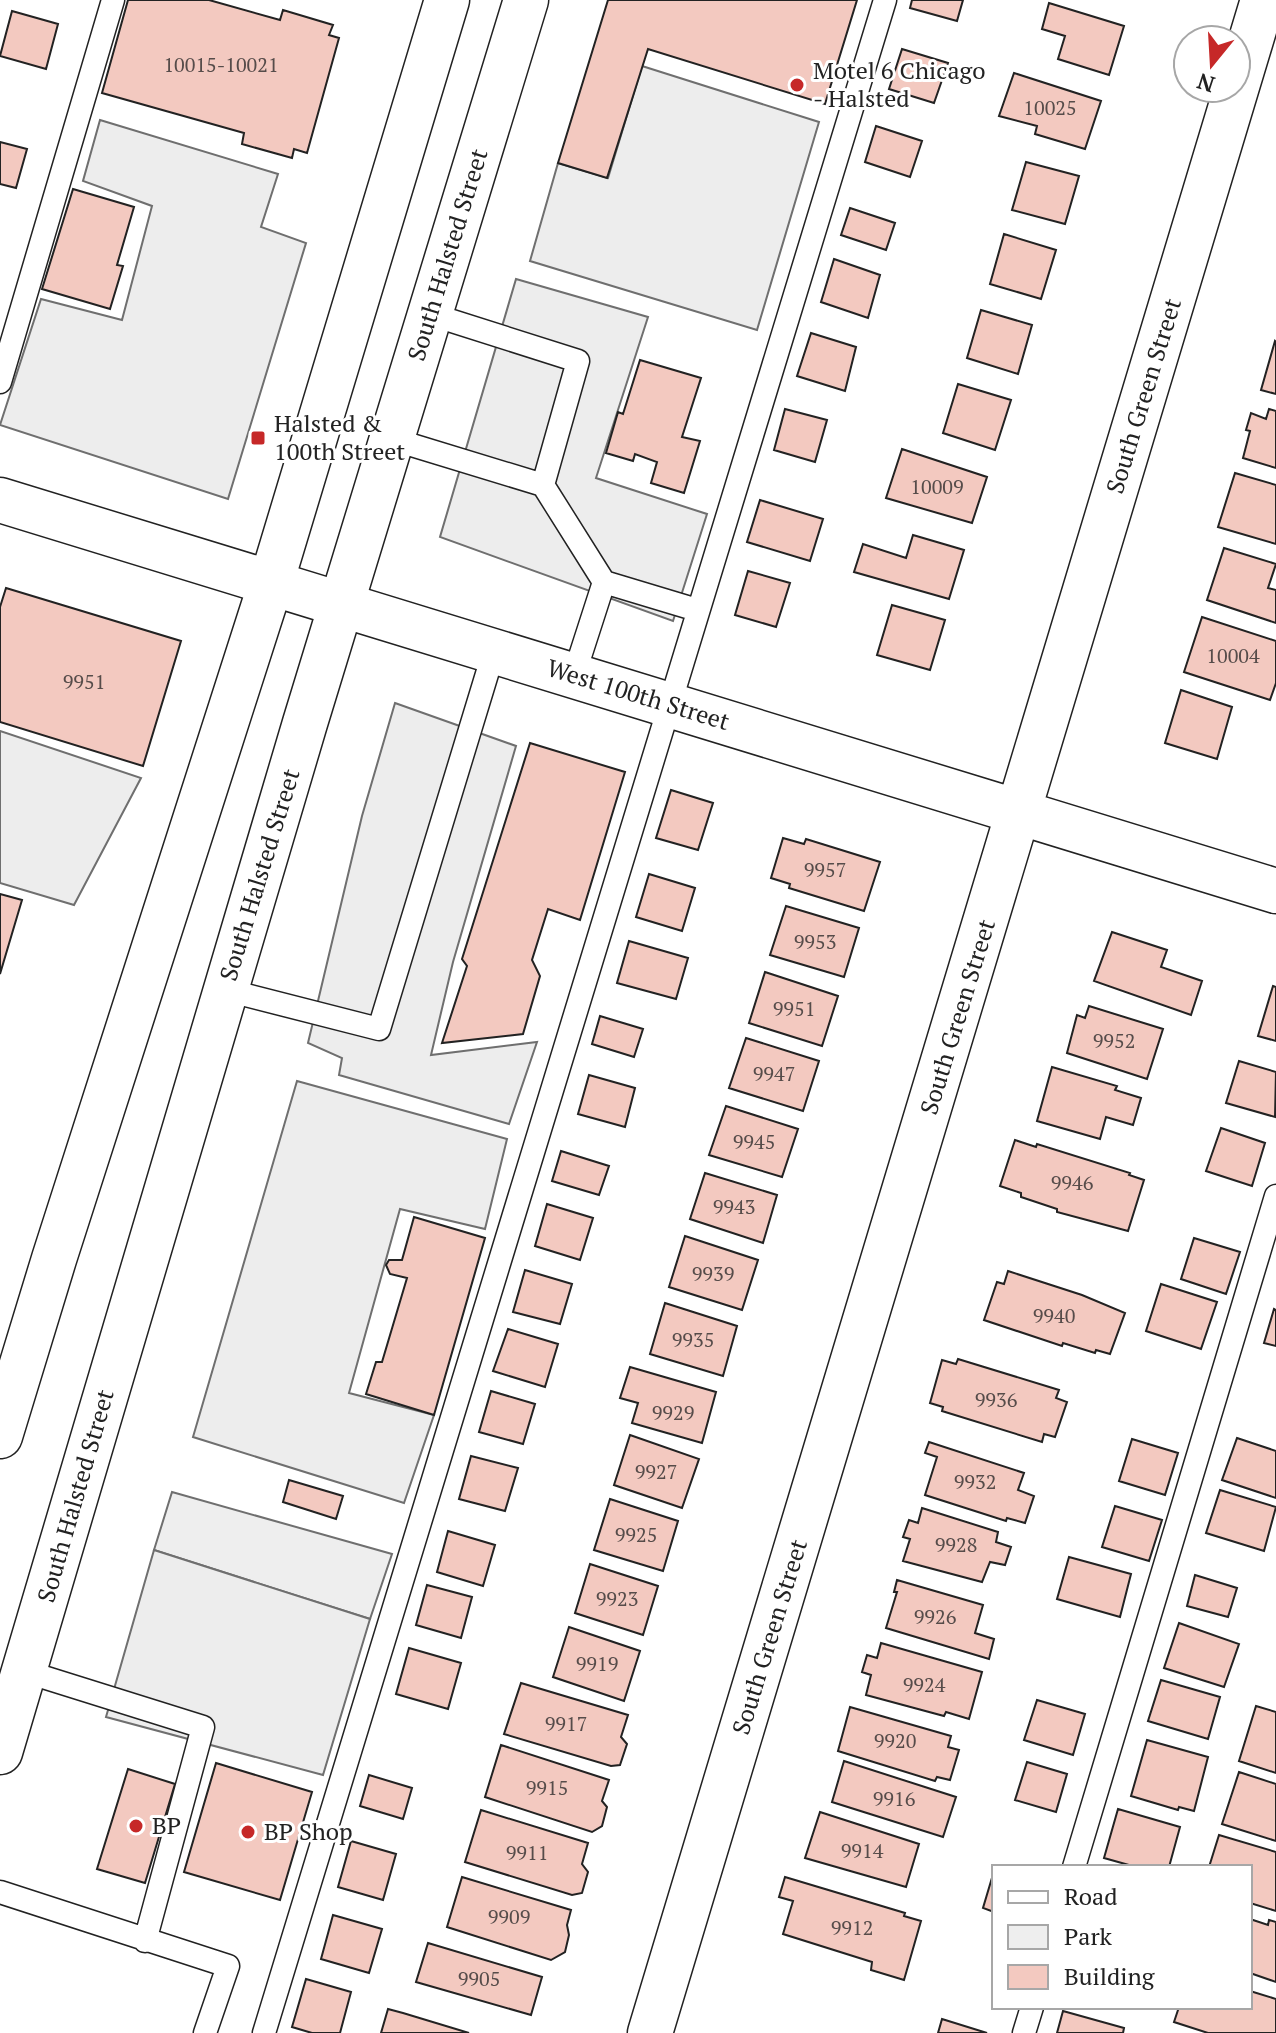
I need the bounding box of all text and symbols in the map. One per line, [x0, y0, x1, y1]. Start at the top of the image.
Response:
north arrow [1172, 24, 1252, 104]
house number: 10015-10021 [163, 51, 279, 78]
place label: Motel 6 Chicago - Halsted [813, 54, 985, 114]
text: N [1193, 67, 1218, 100]
marker: Motel 6 Chicago - Halsted [788, 76, 806, 94]
house number: 10025 [1023, 94, 1077, 121]
street label: South Halsted Street [400, 145, 495, 365]
street label: South Green Street [1098, 294, 1188, 497]
place label: Halsted & 100th Street [274, 407, 405, 467]
marker: Halsted & 100th Street [249, 429, 267, 447]
house number: 10009 [910, 473, 964, 500]
house number: 10004 [1206, 642, 1260, 669]
street label: West 100th Street [543, 651, 734, 737]
house number: 9951 [63, 668, 105, 695]
street label: South Halsted Street [212, 765, 307, 985]
house number: 9957 [804, 856, 846, 883]
street label: South Green Street [912, 915, 1002, 1118]
house number: 9953 [794, 928, 836, 955]
house number: 9951 [773, 995, 815, 1022]
house number: 9952 [1093, 1027, 1135, 1054]
house number: 9947 [753, 1060, 795, 1087]
house number: 9945 [733, 1128, 775, 1155]
house number: 9946 [1051, 1169, 1094, 1196]
house number: 9943 [713, 1193, 755, 1220]
house number: 9939 [692, 1260, 734, 1287]
house number: 9940 [1033, 1302, 1075, 1329]
house number: 9935 [672, 1326, 714, 1353]
street label: South Halsted Street [29, 1385, 121, 1606]
house number: 9936 [975, 1386, 1018, 1413]
house number: 9929 [652, 1399, 694, 1426]
house number: 9927 [635, 1458, 677, 1485]
house number: 9932 [954, 1468, 996, 1495]
house number: 9925 [615, 1521, 657, 1548]
house number: 9928 [935, 1531, 977, 1558]
street label: South Green Street [724, 1535, 814, 1738]
house number: 9923 [596, 1585, 638, 1612]
house number: 9926 [914, 1603, 957, 1630]
house number: 9919 [576, 1650, 618, 1677]
house number: 9924 [903, 1671, 946, 1698]
house number: 9917 [545, 1710, 587, 1737]
house number: 9920 [874, 1727, 916, 1754]
house number: 9915 [526, 1774, 568, 1801]
house number: 9916 [873, 1785, 916, 1812]
place label: BP [152, 1809, 181, 1841]
place label: BP Shop [264, 1815, 353, 1847]
marker: BP [127, 1817, 145, 1835]
marker: BP Shop [239, 1823, 257, 1841]
house number: 9914 [841, 1837, 884, 1864]
house number: 9911 [506, 1839, 548, 1866]
legend [992, 1865, 1252, 2009]
text: Road [1064, 1880, 1118, 1912]
house number: 9909 [488, 1903, 530, 1930]
house number: 9912 [831, 1914, 873, 1941]
text: Park [1064, 1920, 1113, 1952]
text: Building [1064, 1960, 1155, 1992]
house number: 9905 [458, 1965, 500, 1992]

